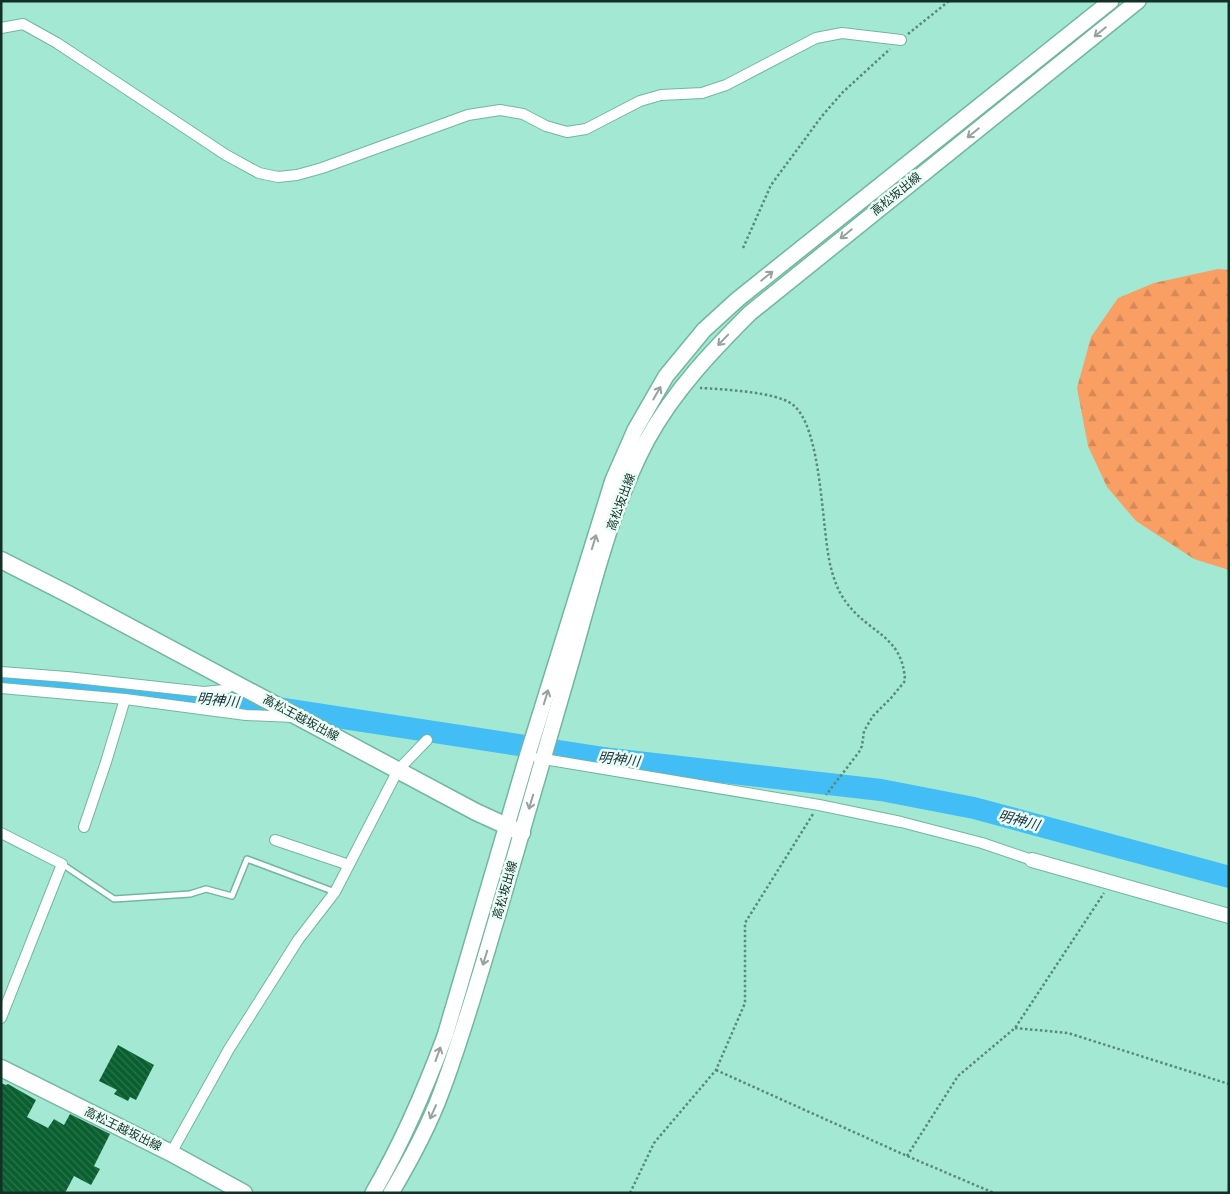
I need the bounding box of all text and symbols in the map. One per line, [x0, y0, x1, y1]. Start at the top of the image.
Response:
one-way arrow [1093, 26, 1106, 37]
one-way arrow [966, 127, 979, 138]
street label: 高松坂出線 [868, 170, 924, 218]
one-way arrow [839, 229, 852, 240]
one-way arrow [761, 270, 774, 281]
one-way arrow [717, 334, 729, 346]
one-way arrow [652, 386, 662, 401]
street label: 高松坂出線 [604, 471, 638, 533]
one-way arrow [589, 535, 599, 551]
water label: 明神川 [196, 690, 242, 710]
one-way arrow [541, 690, 551, 706]
street label: 高松王越坂出線 [261, 692, 341, 744]
water label: 明神川 [597, 749, 643, 770]
one-way arrow [526, 793, 536, 809]
water label: 明神川 [997, 807, 1043, 834]
street label: 高松坂出線 [490, 859, 520, 921]
one-way arrow [479, 949, 489, 965]
one-way arrow [434, 1047, 443, 1062]
street label: 高松王越坂出線 [82, 1104, 164, 1154]
one-way arrow [428, 1104, 438, 1119]

